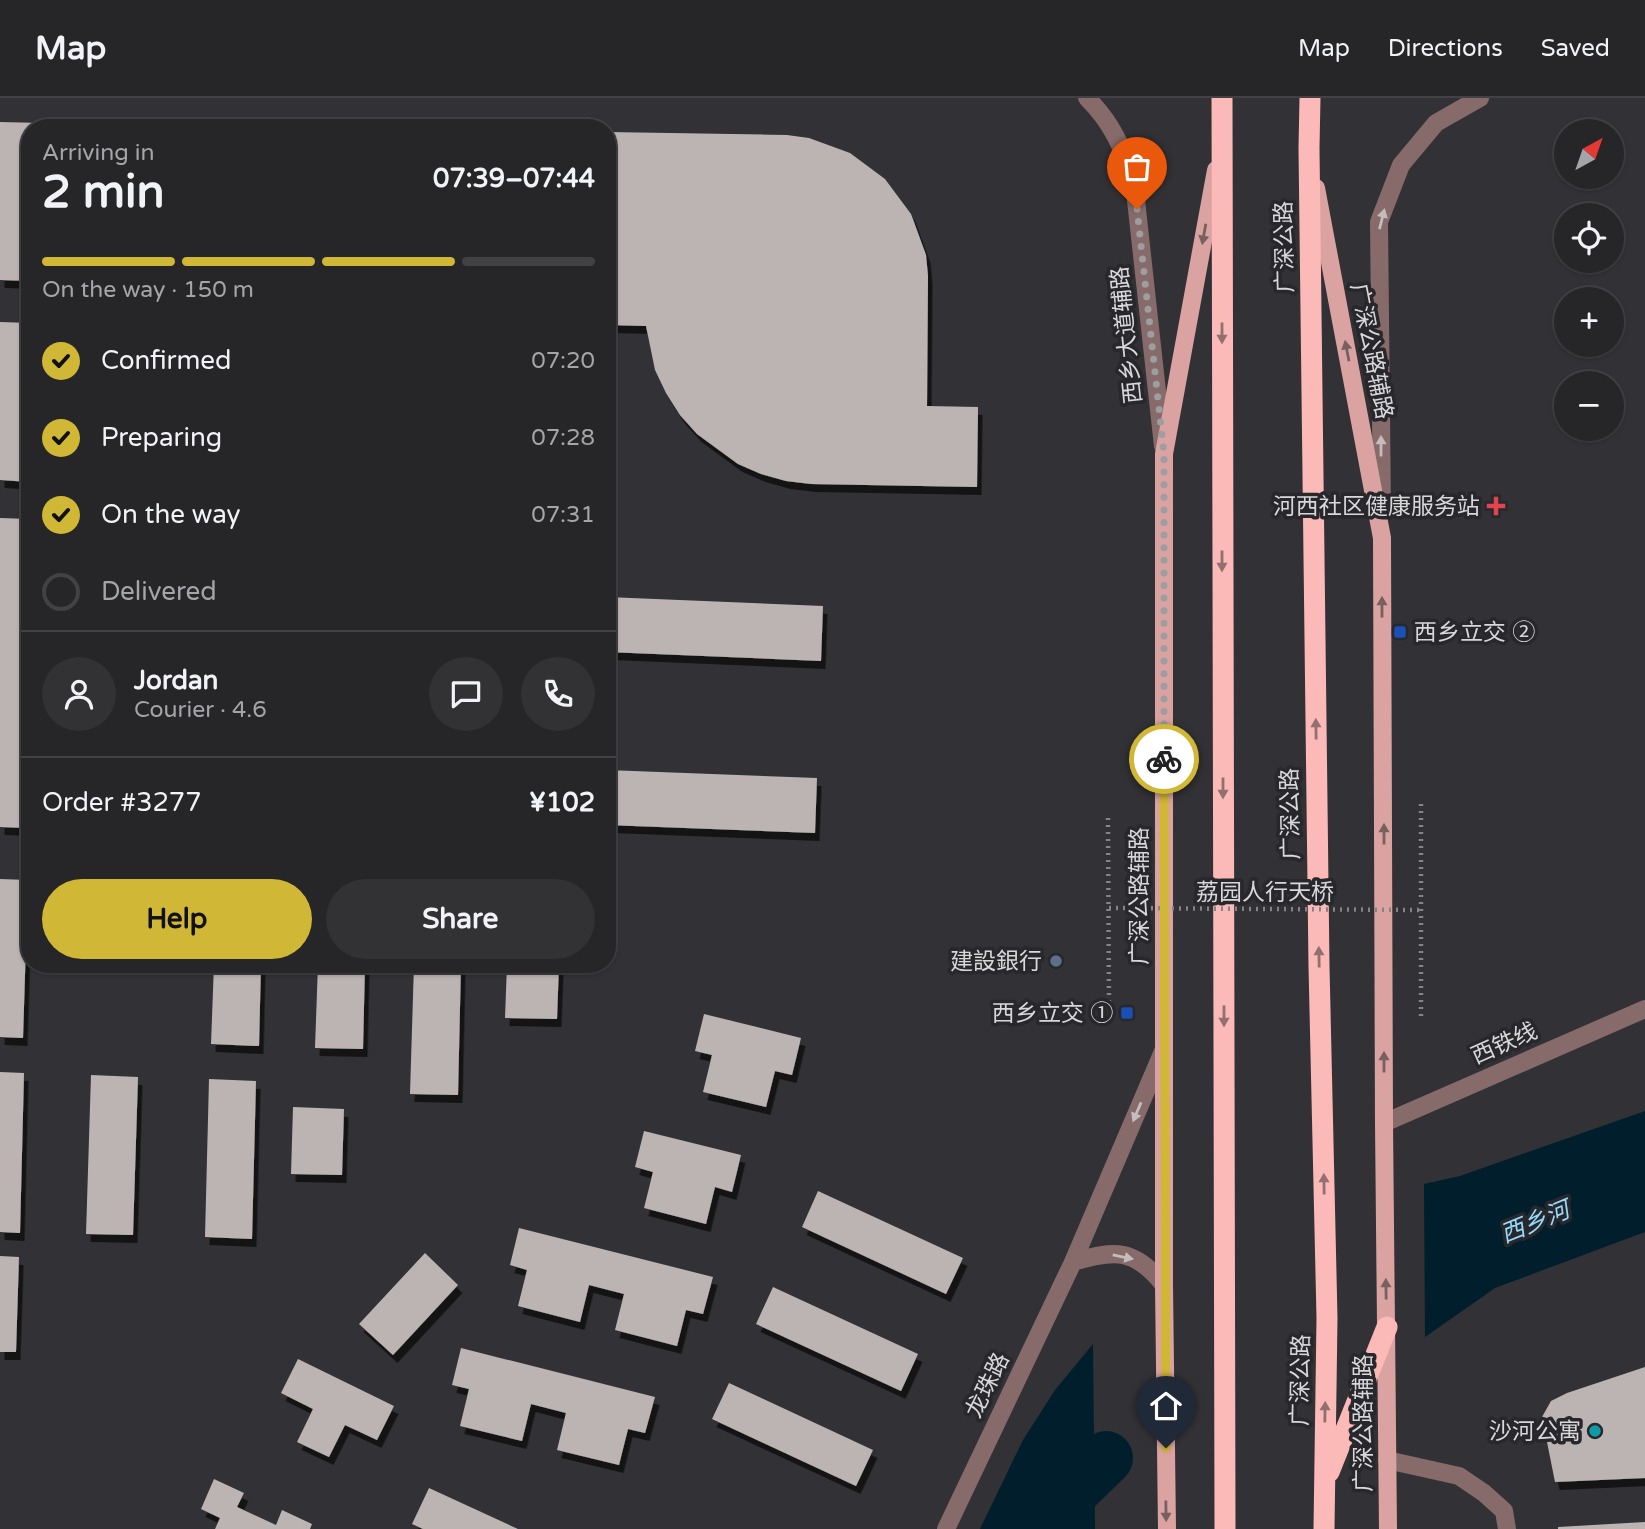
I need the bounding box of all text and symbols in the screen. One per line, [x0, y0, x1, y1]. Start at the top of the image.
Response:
text: Map [35, 29, 106, 68]
text: Map [1298, 34, 1350, 63]
text: Directions [1388, 34, 1503, 63]
text: Saved [1541, 34, 1610, 63]
north arrow [1554, 119, 1624, 189]
map controls [1554, 119, 1624, 441]
pin [1107, 137, 1167, 209]
text: Arriving in [42, 139, 155, 167]
icon: bag [1118, 148, 1156, 186]
text: 07:39–07:44 [433, 163, 595, 194]
text: 2 min [42, 165, 165, 220]
street label: 广深公路 [1270, 201, 1300, 293]
button: locate [1554, 203, 1624, 273]
one-way arrow [1377, 207, 1388, 229]
one-way arrow [1199, 223, 1210, 245]
street label: 西乡大道辅路 [1106, 265, 1148, 405]
text: On the way · 150 m [42, 276, 254, 304]
street label: 广深公路辅路 [1344, 281, 1398, 422]
button: + [1554, 287, 1624, 357]
one-way arrow [1216, 322, 1228, 344]
one-way arrow [1341, 340, 1352, 362]
icon: check [42, 342, 80, 380]
text: Confirmed [101, 345, 231, 376]
text: 07:20 [531, 347, 595, 375]
button: − [1554, 371, 1624, 441]
icon: check [42, 419, 80, 457]
text: Preparing [101, 422, 222, 453]
text: 07:28 [531, 424, 595, 452]
one-way arrow [1375, 434, 1387, 456]
place label: 河西社区健康服务站 [1273, 493, 1480, 521]
icon: check [42, 496, 80, 534]
marker: 河西社区健康服务站 [1486, 496, 1506, 516]
text: On the way [101, 499, 241, 530]
text: 07:31 [531, 501, 595, 529]
one-way arrow [1216, 550, 1228, 572]
text: Delivered [101, 576, 217, 607]
one-way arrow [1376, 596, 1388, 618]
place label: 西乡立交 ② [1414, 619, 1535, 647]
marker: 西乡立交 ② [1392, 624, 1408, 640]
button: person [42, 657, 116, 731]
button: chat [429, 657, 503, 731]
button: phone [521, 657, 595, 731]
text: Jordan [134, 665, 218, 696]
text: Courier · 4.6 [134, 696, 267, 724]
one-way arrow [1310, 718, 1322, 740]
courier [1129, 724, 1199, 794]
icon: bike [1145, 740, 1183, 778]
street label: 广深公路 [1276, 768, 1306, 860]
one-way arrow [1217, 777, 1229, 799]
text: Order #3277 [42, 787, 202, 818]
text: ¥102 [529, 787, 595, 818]
one-way arrow [1378, 823, 1389, 845]
street label: 广深公路辅路 [1126, 827, 1154, 965]
button: Help [42, 879, 312, 959]
button: Share [326, 879, 595, 959]
street label: 荔园人行天桥 [1196, 879, 1334, 907]
one-way arrow [1313, 946, 1324, 968]
place label: 建設銀行 [950, 948, 1042, 976]
marker: 建設銀行 [1048, 953, 1064, 969]
place label: 西乡立交 ① [992, 1000, 1113, 1028]
marker: 西乡立交 ① [1119, 1005, 1135, 1021]
one-way arrow [1218, 1005, 1229, 1027]
street label: 西铁线 [1467, 1017, 1542, 1071]
one-way arrow [1378, 1051, 1390, 1073]
one-way arrow [1131, 1102, 1143, 1122]
one-way arrow [1318, 1173, 1329, 1195]
water label: 西乡河 [1496, 1194, 1578, 1249]
one-way arrow [1113, 1251, 1135, 1262]
one-way arrow [1380, 1278, 1392, 1300]
street label: 广深公路 [1286, 1334, 1316, 1426]
street label: 龙珠路 [960, 1348, 1016, 1423]
street label: 广深公路辅路 [1350, 1354, 1378, 1492]
pin [1136, 1376, 1196, 1448]
icon: home [1147, 1387, 1185, 1425]
one-way arrow [1320, 1401, 1331, 1423]
place label: 沙河公寓 [1489, 1418, 1581, 1446]
marker: 沙河公寓 [1587, 1423, 1603, 1439]
one-way arrow [1160, 1500, 1172, 1522]

